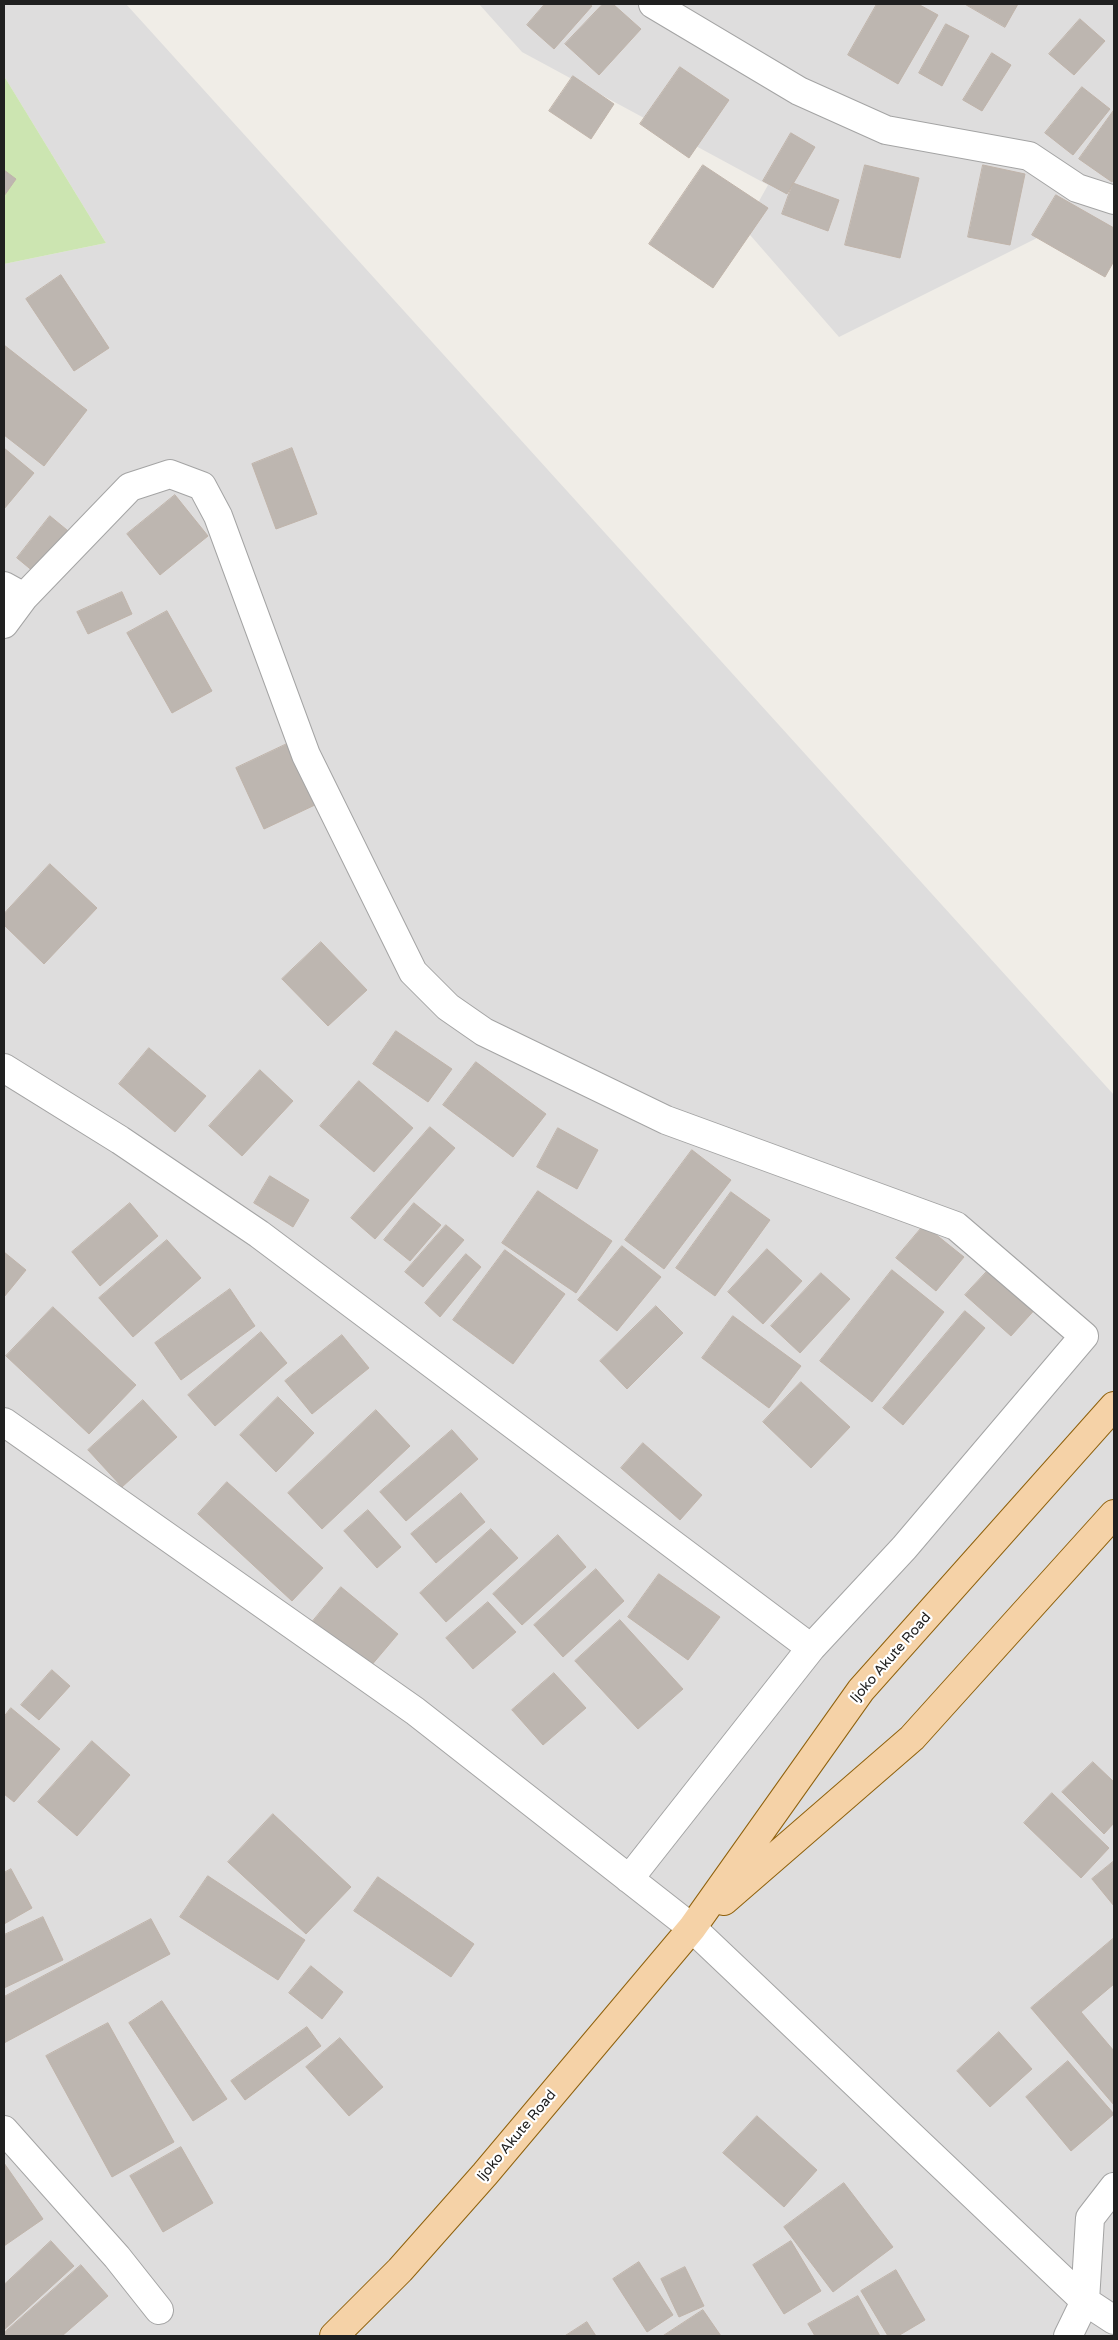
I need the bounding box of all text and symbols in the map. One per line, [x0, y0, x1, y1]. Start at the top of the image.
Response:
street label: Ijoko Akute Road [847, 1609, 935, 1707]
street label: Ijoko Akute Road [474, 2087, 560, 2185]

